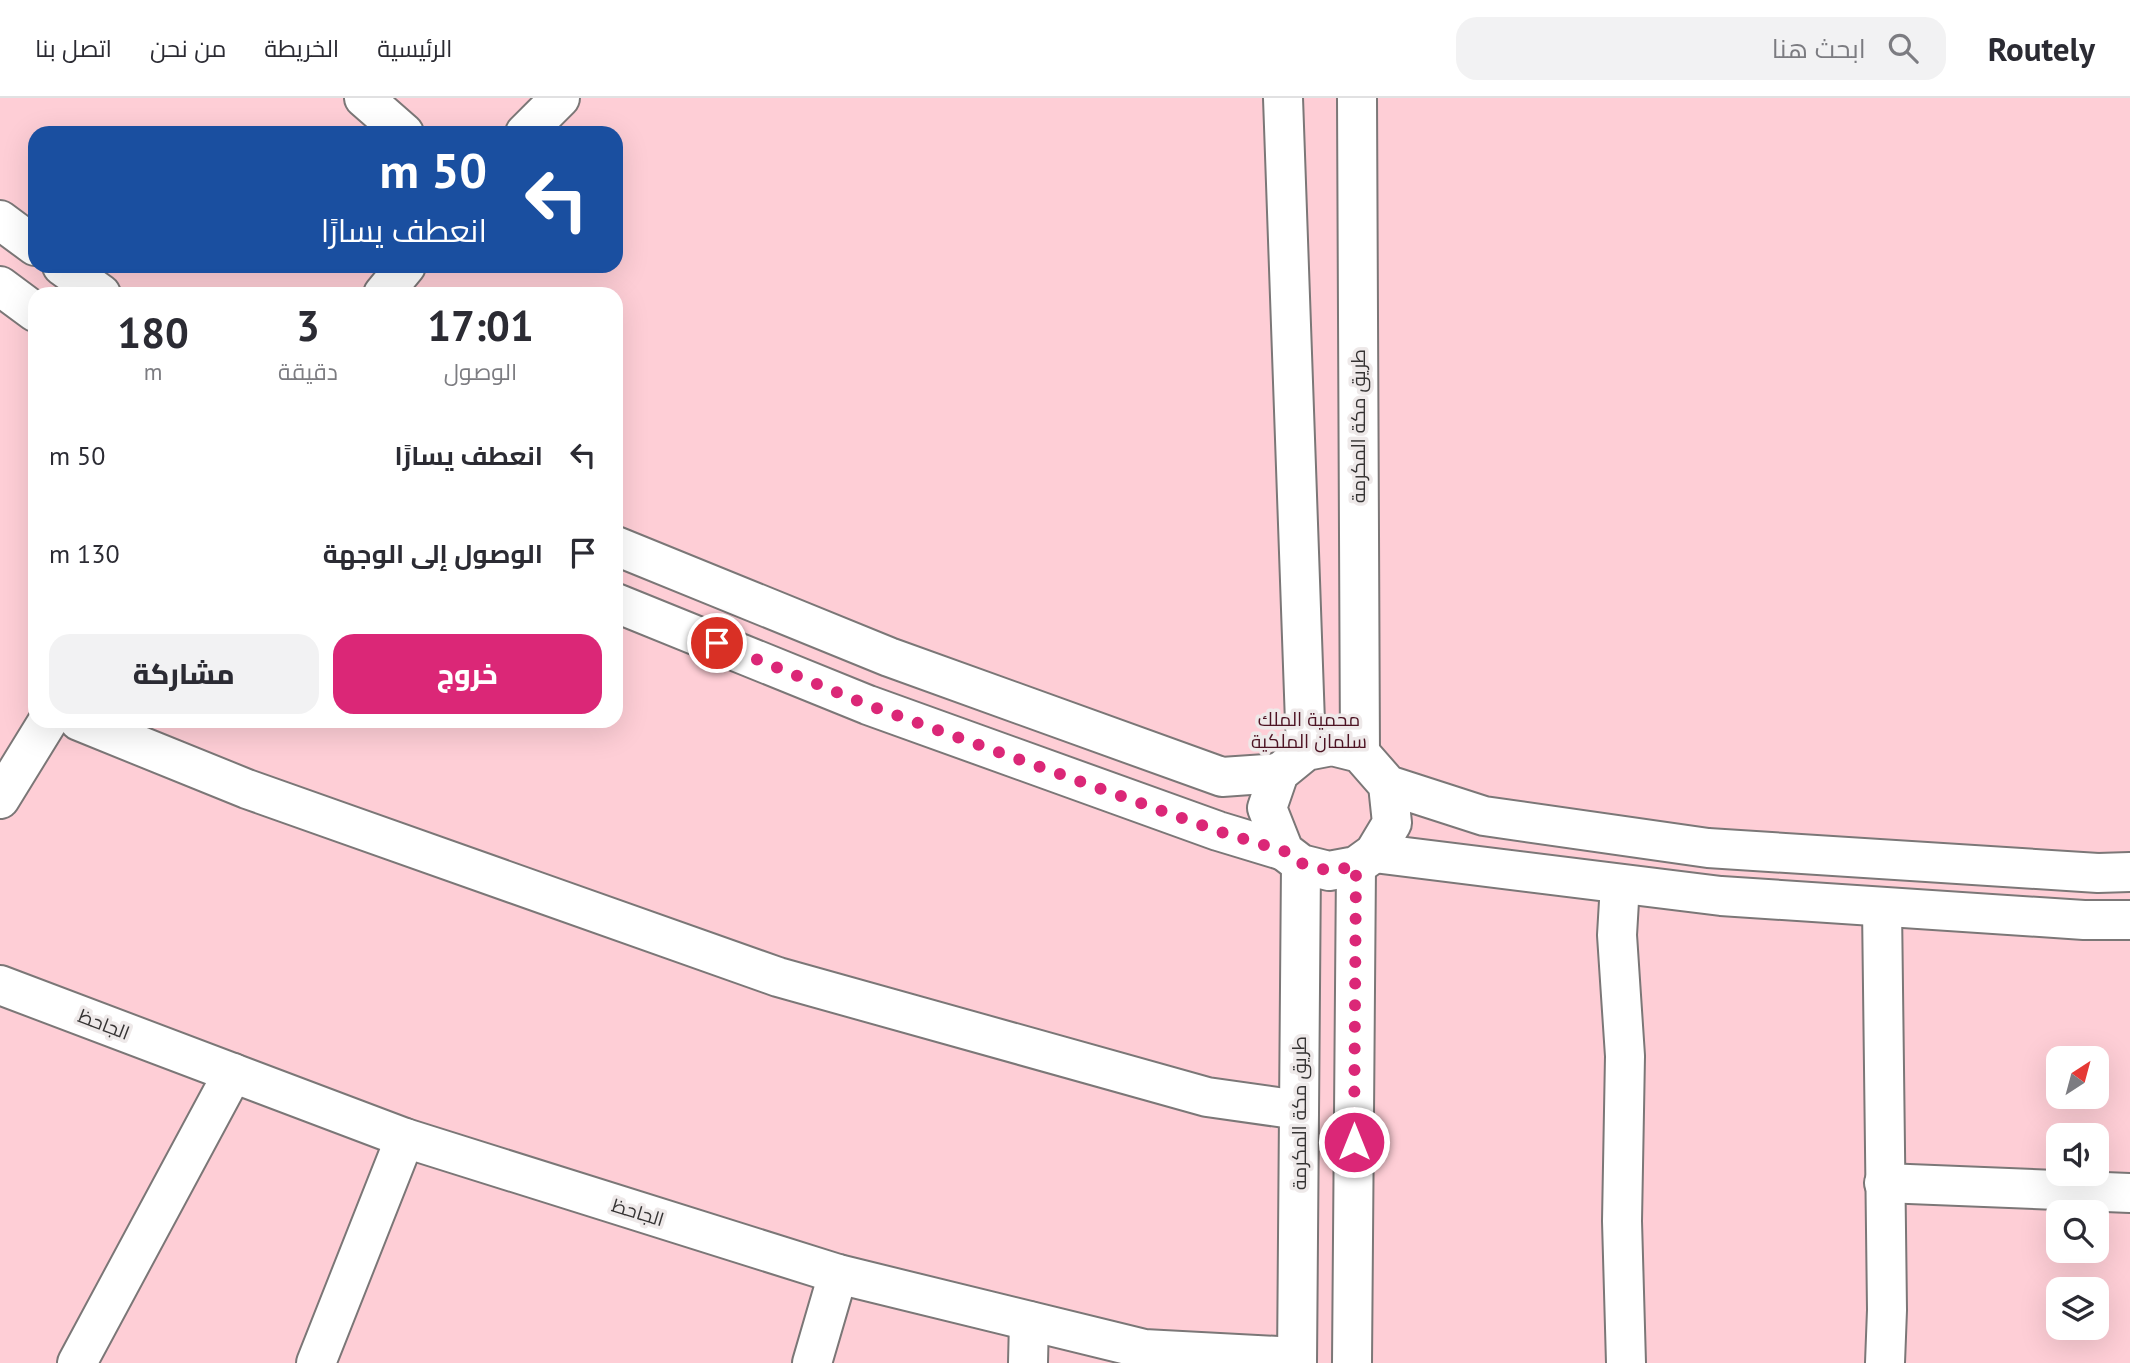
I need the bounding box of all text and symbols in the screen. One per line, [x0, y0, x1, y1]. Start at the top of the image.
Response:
search box [1456, 17, 1946, 80]
text: Routely [1988, 27, 2095, 70]
icon: search [1884, 29, 1922, 67]
text: ابحث هنا [1772, 32, 1866, 65]
text: اتصل بنا [35, 33, 112, 64]
text: من نحن [150, 33, 226, 64]
text: الخريطة [264, 33, 339, 64]
text: الرئيسية [377, 33, 453, 64]
text: 50 m [380, 138, 487, 202]
icon: left [511, 154, 602, 245]
text: انعطف يسارًا [321, 209, 487, 251]
text: 3 [296, 298, 320, 353]
text: 17:01 [427, 298, 534, 353]
text: 180 [117, 305, 189, 360]
street label: طريق مكة المكرمة [1346, 349, 1371, 503]
text: m [144, 357, 162, 386]
text: دقيقة [278, 357, 338, 386]
text: الوصول [444, 357, 517, 386]
icon: left [564, 436, 602, 474]
text: 50 m [49, 439, 105, 472]
text: انعطف يسارًا [395, 439, 543, 472]
icon: arrive [564, 534, 602, 572]
text: 130 m [49, 537, 120, 570]
text: الوصول إلى الوجهة [323, 537, 543, 570]
pin [687, 613, 747, 673]
icon: arrive [698, 624, 736, 662]
button: مشاركة [49, 634, 319, 714]
button: خروج [333, 634, 602, 714]
park label: محمية الملك سلمان الملكية [1251, 707, 1367, 753]
street label: الجاحظ [75, 1003, 133, 1045]
street label: طريق مكة المكرمة [1287, 1036, 1312, 1190]
north arrow [2046, 1046, 2109, 1110]
map controls [2046, 1046, 2109, 1340]
position arrow [1317, 1105, 1391, 1179]
button: sound [2046, 1123, 2109, 1186]
street label: الجاحظ [609, 1193, 667, 1231]
button: search [2046, 1200, 2109, 1263]
button: layers [2046, 1277, 2109, 1340]

